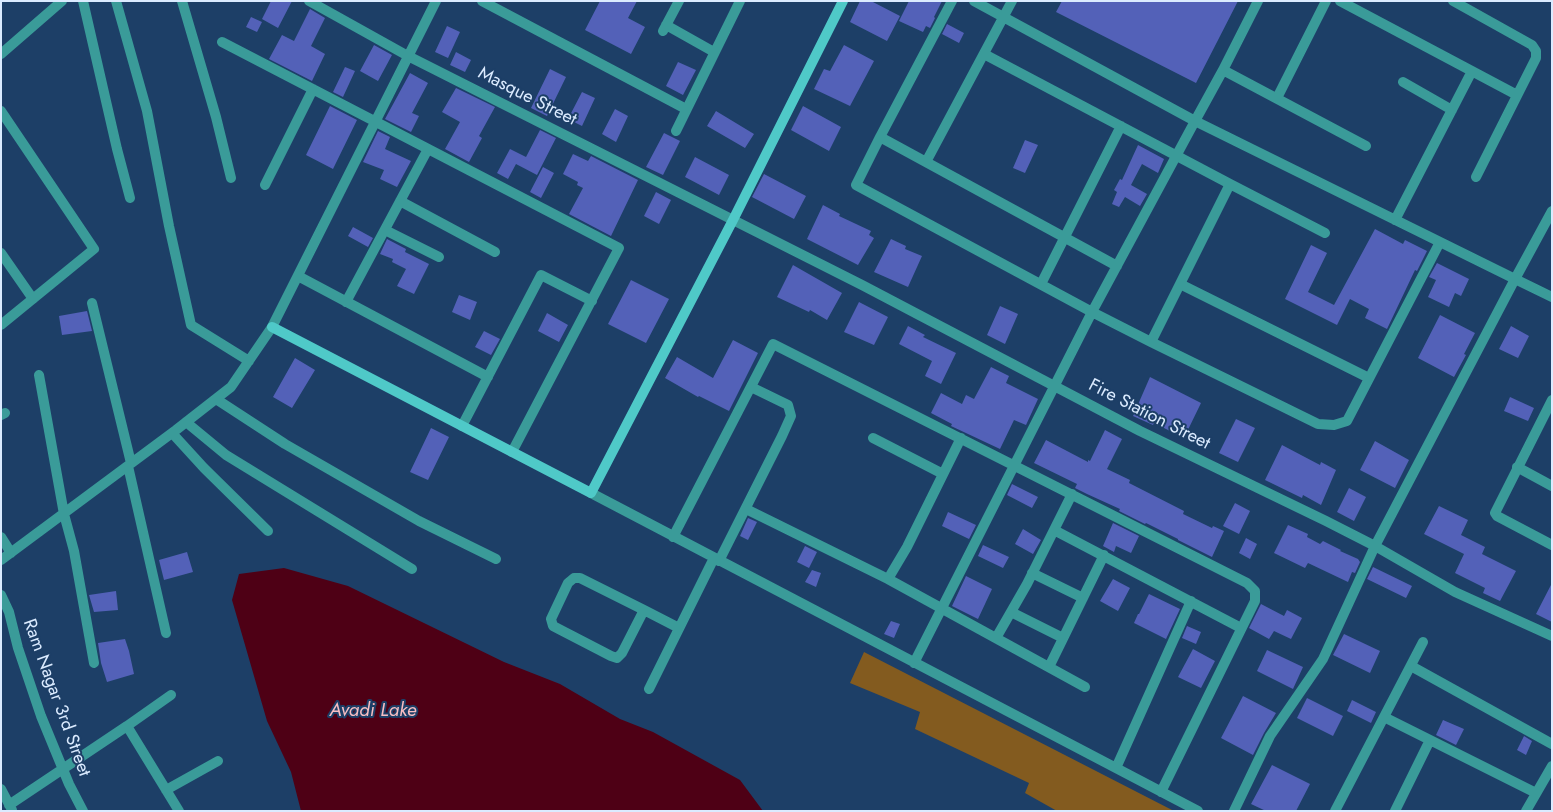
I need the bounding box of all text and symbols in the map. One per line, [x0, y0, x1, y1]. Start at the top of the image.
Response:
street label: Masque Street [474, 63, 580, 131]
street label: Fire Station Street [1085, 375, 1213, 455]
street label: Ram Nagar 3rd Street [17, 616, 95, 780]
water label: Avadi Lake [330, 700, 416, 722]

